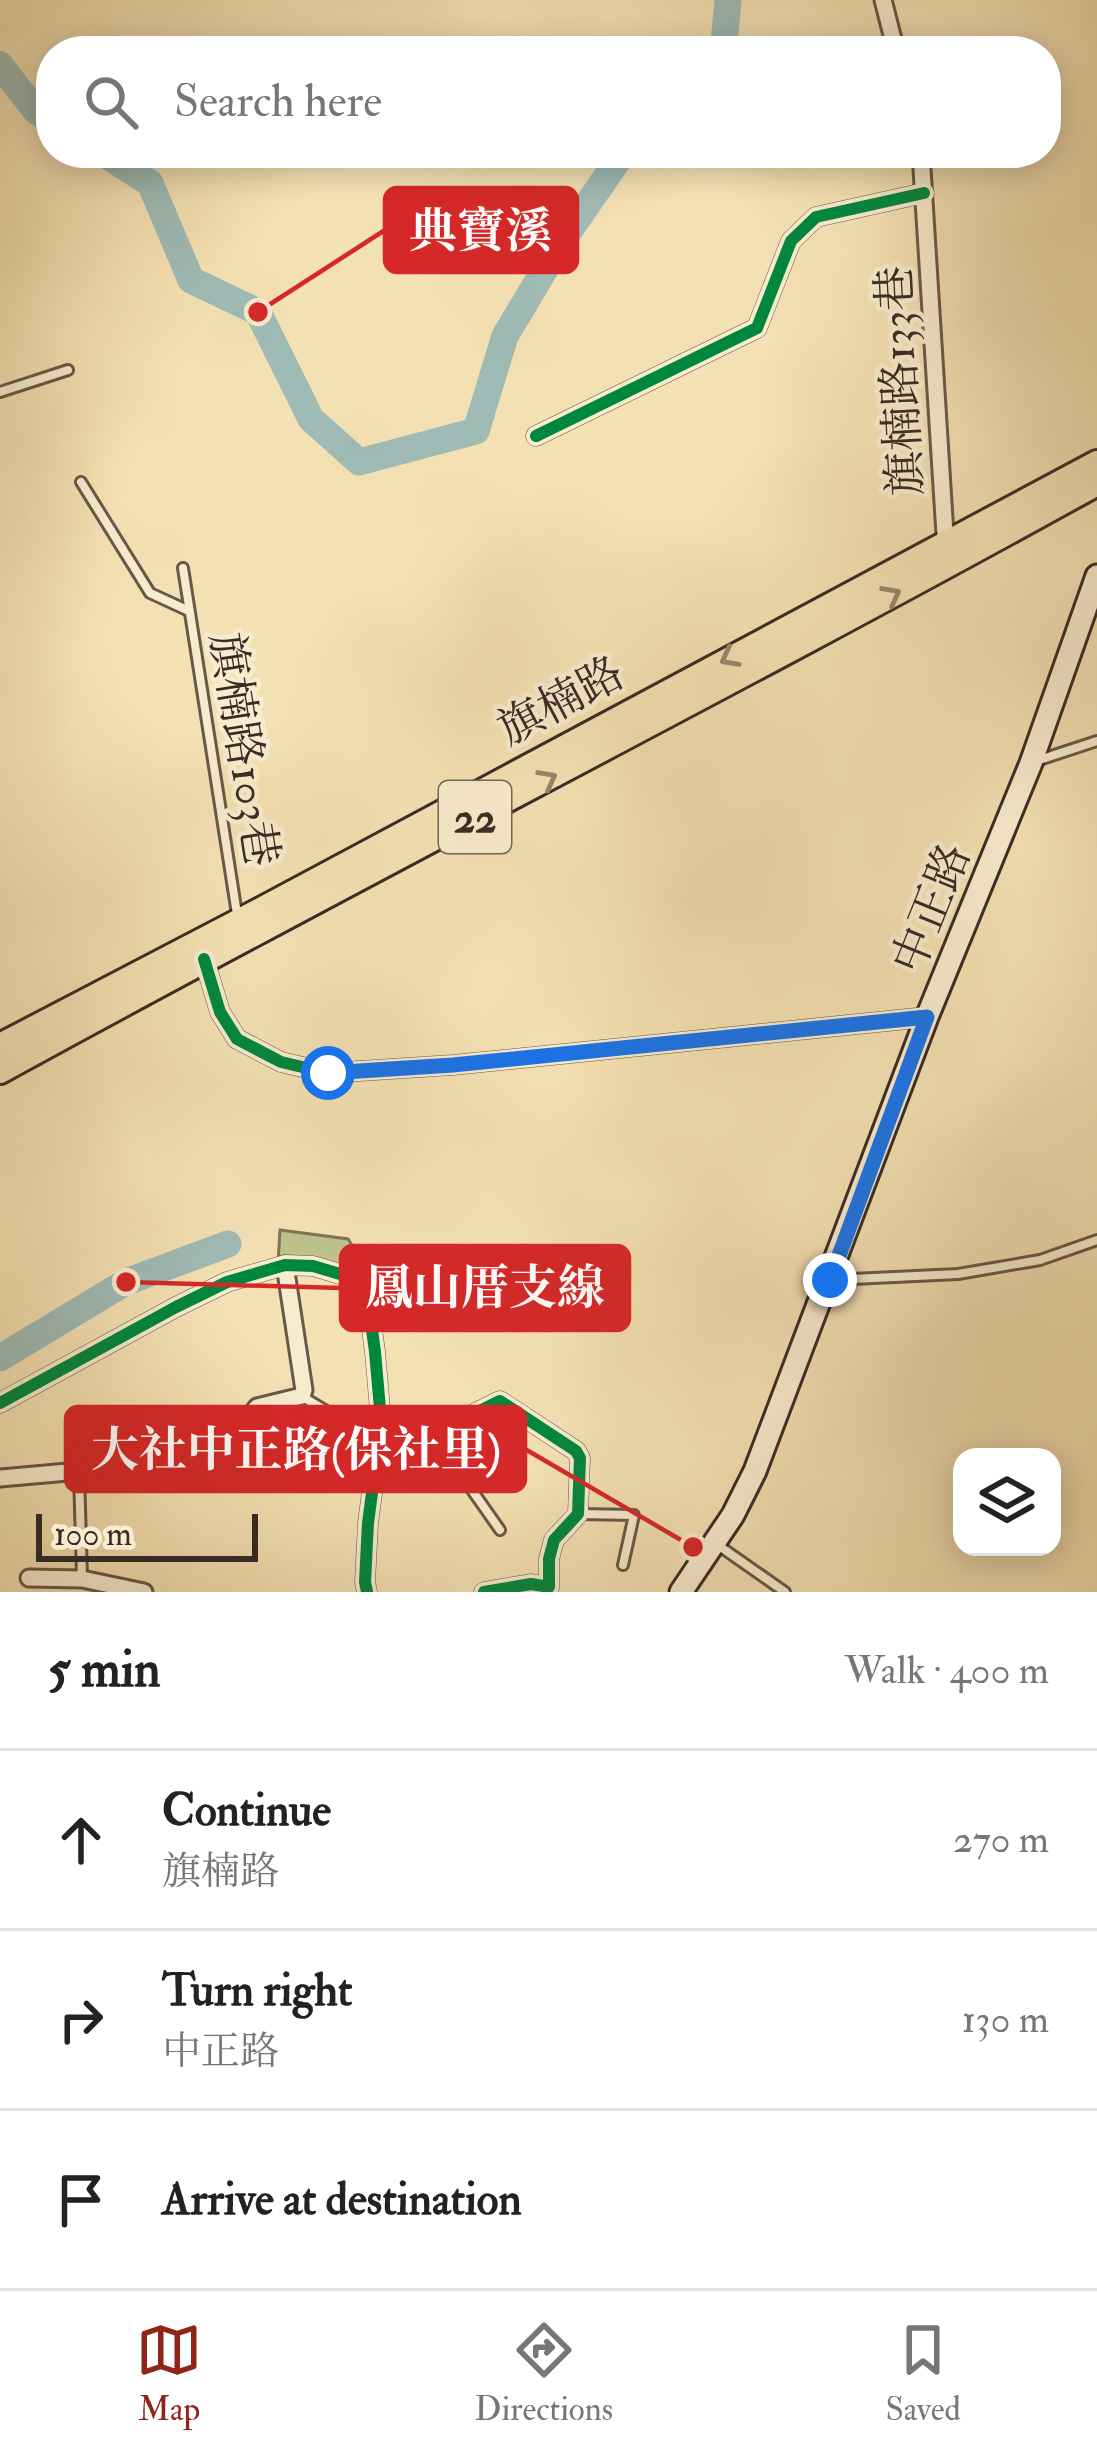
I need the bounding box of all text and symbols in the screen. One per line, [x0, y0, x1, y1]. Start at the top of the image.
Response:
search box [36, 36, 1061, 168]
icon: search [78, 69, 144, 135]
text: Search here [174, 74, 382, 130]
callout: 典寶溪 [385, 188, 577, 272]
text: 典寶溪 [409, 202, 553, 262]
street label: 旗楠路133巷 [867, 264, 935, 498]
one-way arrow [879, 586, 900, 609]
street label: 旗楠路103巷 [197, 628, 289, 870]
one-way arrow [721, 644, 742, 667]
street label: 旗楠路 [488, 645, 634, 758]
one-way arrow [535, 770, 556, 793]
road number: 22 [439, 781, 511, 853]
street label: 中正路 [881, 836, 983, 982]
route start [301, 1046, 355, 1100]
callout: 鳳山厝支線 [341, 1246, 629, 1330]
route end [803, 1253, 857, 1307]
text: 鳳山厝支線 [365, 1259, 605, 1319]
callout: 大社中正路(保社里) [66, 1407, 525, 1491]
text: 大社中正路(保社里) [91, 1421, 501, 1481]
map controls [953, 1448, 1061, 1556]
button: layers [953, 1448, 1061, 1556]
scale bar [36, 1508, 258, 1561]
text: 100 m [54, 1514, 132, 1555]
text: 5 min [48, 1638, 161, 1702]
text: Walk · 400 m [844, 1646, 1049, 1695]
text: Continue [162, 1783, 331, 1839]
icon: ahead [48, 1807, 114, 1873]
text: 270 m [953, 1815, 1049, 1864]
text: 旗楠路 [162, 1847, 279, 1896]
text: Turn right [162, 1963, 352, 2019]
icon: right [48, 1987, 114, 2053]
text: 130 m [962, 1995, 1049, 2044]
text: 中正路 [162, 2027, 279, 2076]
icon: arrive [48, 2167, 114, 2233]
text: Arrive at destination [162, 2172, 522, 2228]
tab: Map [136, 2317, 202, 2430]
tab: Directions [475, 2317, 613, 2430]
tab: Saved [885, 2317, 961, 2430]

